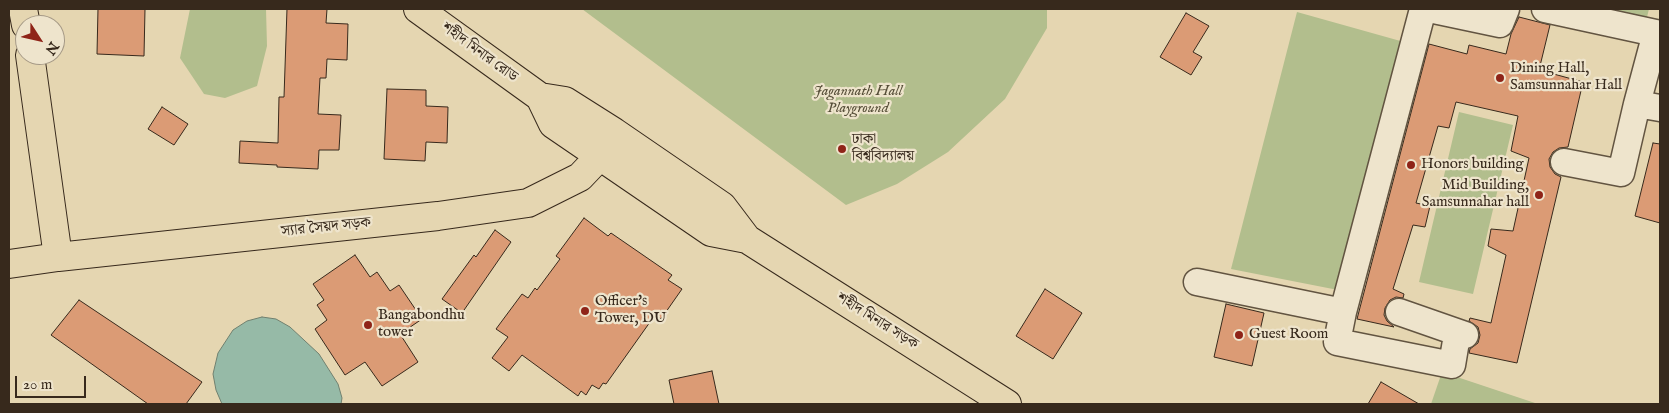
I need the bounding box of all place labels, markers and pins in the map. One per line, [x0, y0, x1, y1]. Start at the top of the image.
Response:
place label: Dining Hall, Samsunnahar Hall [1510, 60, 1622, 95]
marker: Dining Hall, Samsunnahar Hall [1494, 72, 1506, 84]
place label: ঢাকা বিশ্ববিদ্যালয় [852, 131, 914, 166]
marker: ঢাকা বিশ্ববিদ্যালয় [836, 143, 848, 155]
place label: Honors building [1421, 156, 1524, 174]
marker: Honors building [1405, 159, 1417, 171]
place label: Mid Building, Samsunnahar hall [1422, 177, 1529, 212]
marker: Mid Building, Samsunnahar hall [1533, 189, 1545, 201]
place label: Officer's Tower, DU [595, 293, 666, 328]
marker: Officer's Tower, DU [579, 305, 591, 317]
place label: Bangabondhu tower [378, 307, 465, 342]
marker: Bangabondhu tower [362, 319, 374, 331]
place label: Guest Room [1249, 326, 1328, 344]
marker: Guest Room [1233, 329, 1245, 341]

